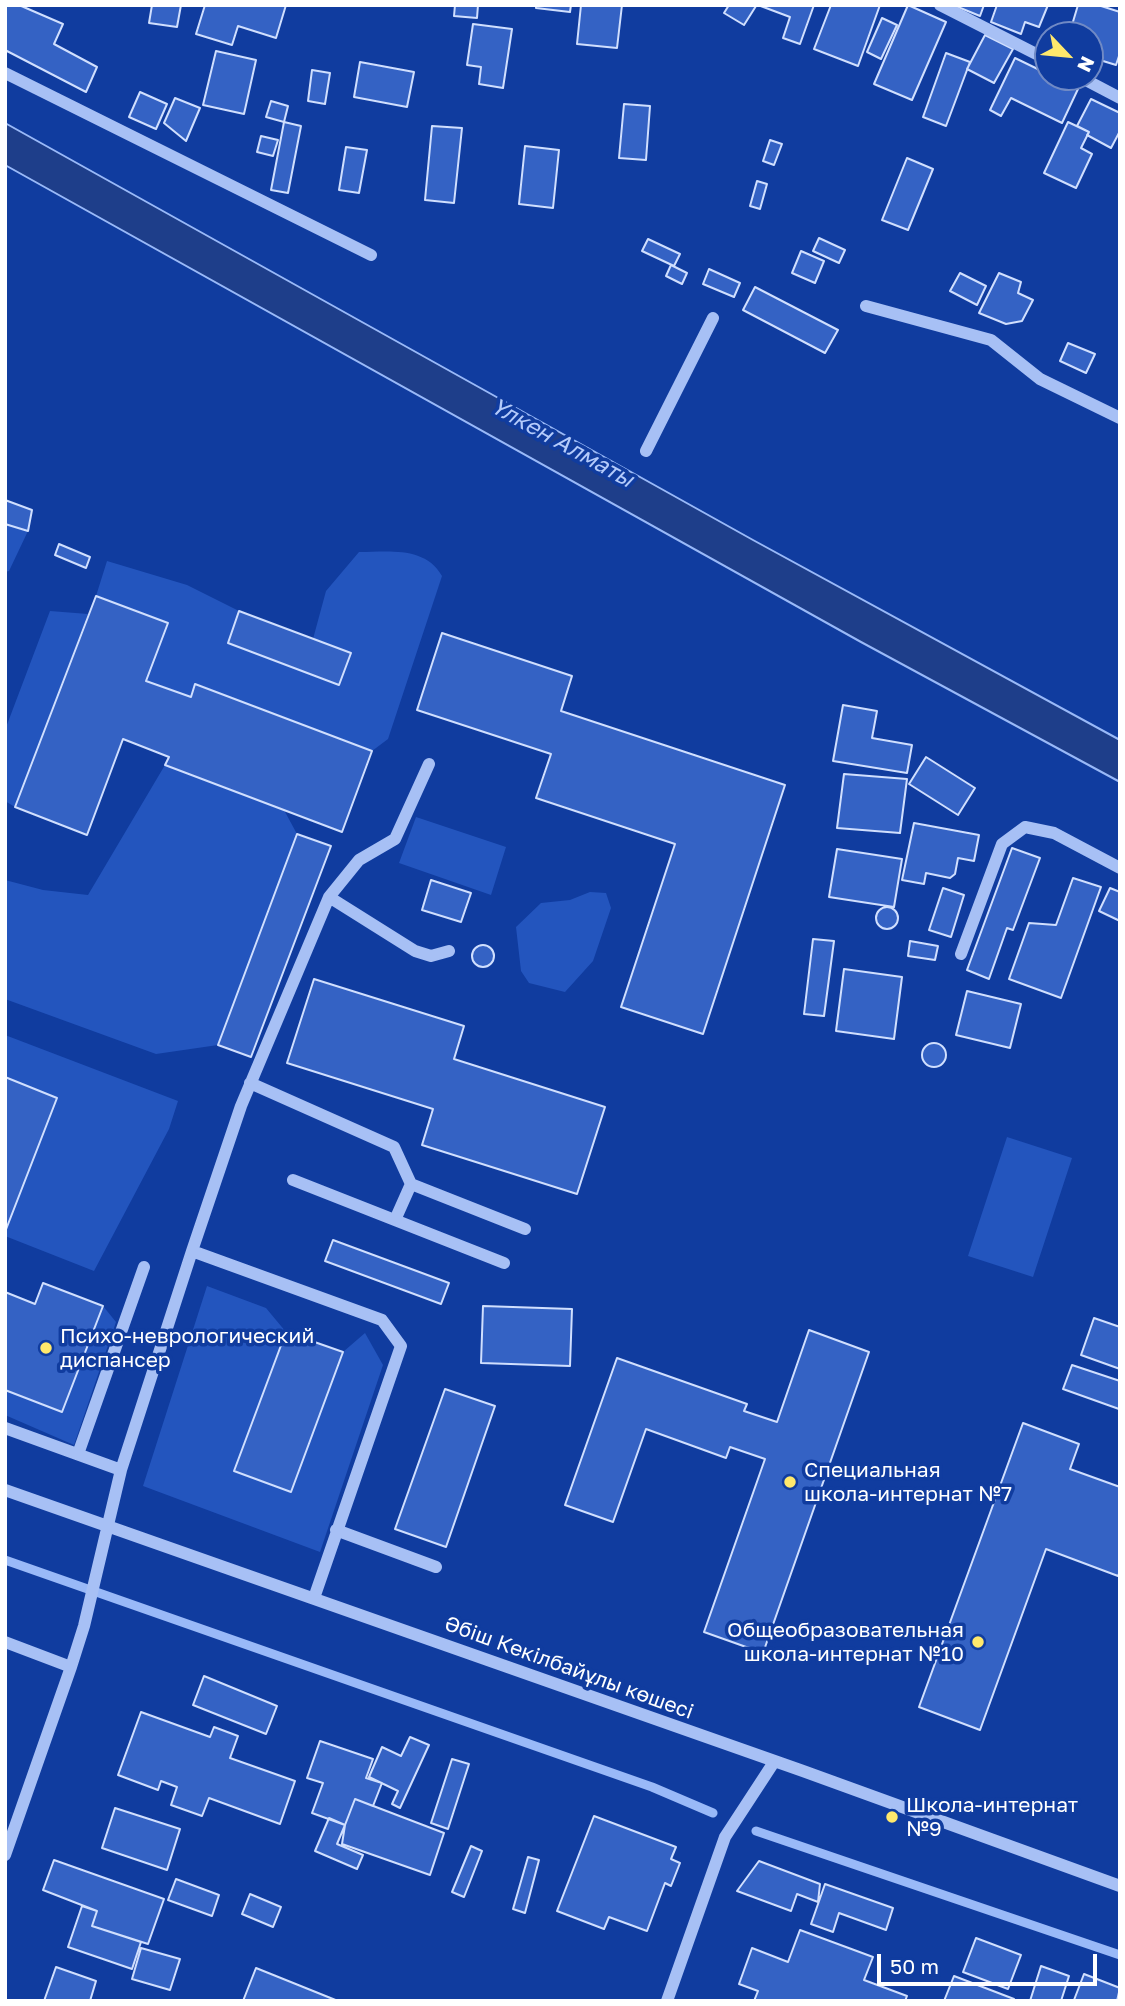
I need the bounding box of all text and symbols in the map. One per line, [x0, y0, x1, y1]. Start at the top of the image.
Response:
north arrow [1034, 21, 1104, 91]
text: N [1073, 53, 1100, 76]
water label: Үлкен Алматы [486, 392, 638, 494]
place label: Психо-неврологический диспансер [60, 1323, 314, 1373]
marker: Психо-неврологический диспансер [38, 1340, 54, 1356]
place label: Специальная школа-интернат №7 [804, 1457, 1012, 1507]
marker: Специальная школа-интернат №7 [782, 1474, 798, 1490]
street label: Әбіш Кекілбайұлы көшесі [441, 1611, 697, 1725]
place label: Общеобразовательная школа-интернат №10 [727, 1617, 964, 1667]
marker: Общеобразовательная школа-интернат №10 [970, 1634, 986, 1650]
place label: Школа-интернат №9 [906, 1792, 1078, 1842]
marker: Школа-интернат №9 [884, 1809, 900, 1825]
scale bar [880, 1940, 1100, 1984]
text: 50 m [890, 1953, 939, 1979]

